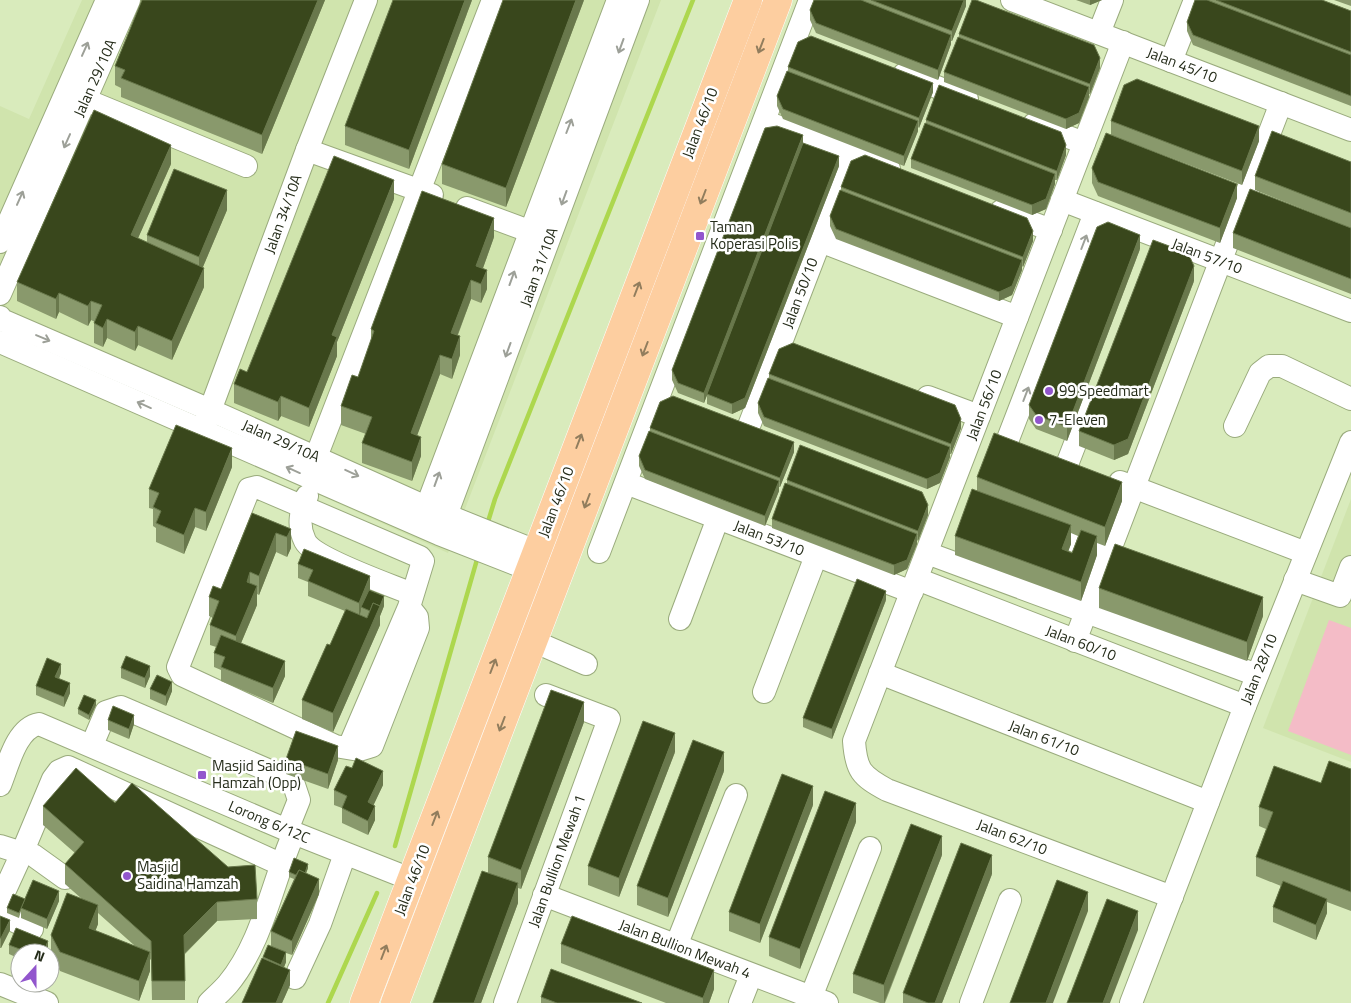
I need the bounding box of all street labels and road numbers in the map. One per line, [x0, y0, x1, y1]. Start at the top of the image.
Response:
street label: Jalan 29/10A [67, 35, 122, 120]
street label: Jalan 45/10 [1144, 41, 1221, 89]
street label: Jalan 46/10 [676, 84, 724, 161]
street label: Jalan 34/10A [258, 171, 308, 257]
street label: Jalan 31/10A [514, 224, 564, 310]
street label: Jalan 57/10 [1169, 232, 1246, 280]
street label: Jalan 50/10 [776, 254, 824, 331]
street label: Jalan 56/10 [960, 366, 1008, 443]
street label: Jalan 29/10A [239, 413, 324, 468]
street label: Jalan 46/10 [532, 463, 580, 540]
street label: Jalan 53/10 [731, 514, 808, 562]
street label: Jalan 60/10 [1043, 619, 1120, 667]
street label: Jalan 28/10 [1234, 630, 1283, 707]
street label: Jalan 61/10 [1006, 714, 1083, 762]
street label: Jalan Bullion Mewah 1 [522, 791, 591, 930]
street label: Lorong 6/12C [225, 794, 314, 849]
street label: Jalan 62/10 [974, 813, 1051, 861]
street label: Jalan 46/10 [388, 841, 436, 918]
street label: Jalan Bullion Mewah 4 [616, 913, 754, 984]

